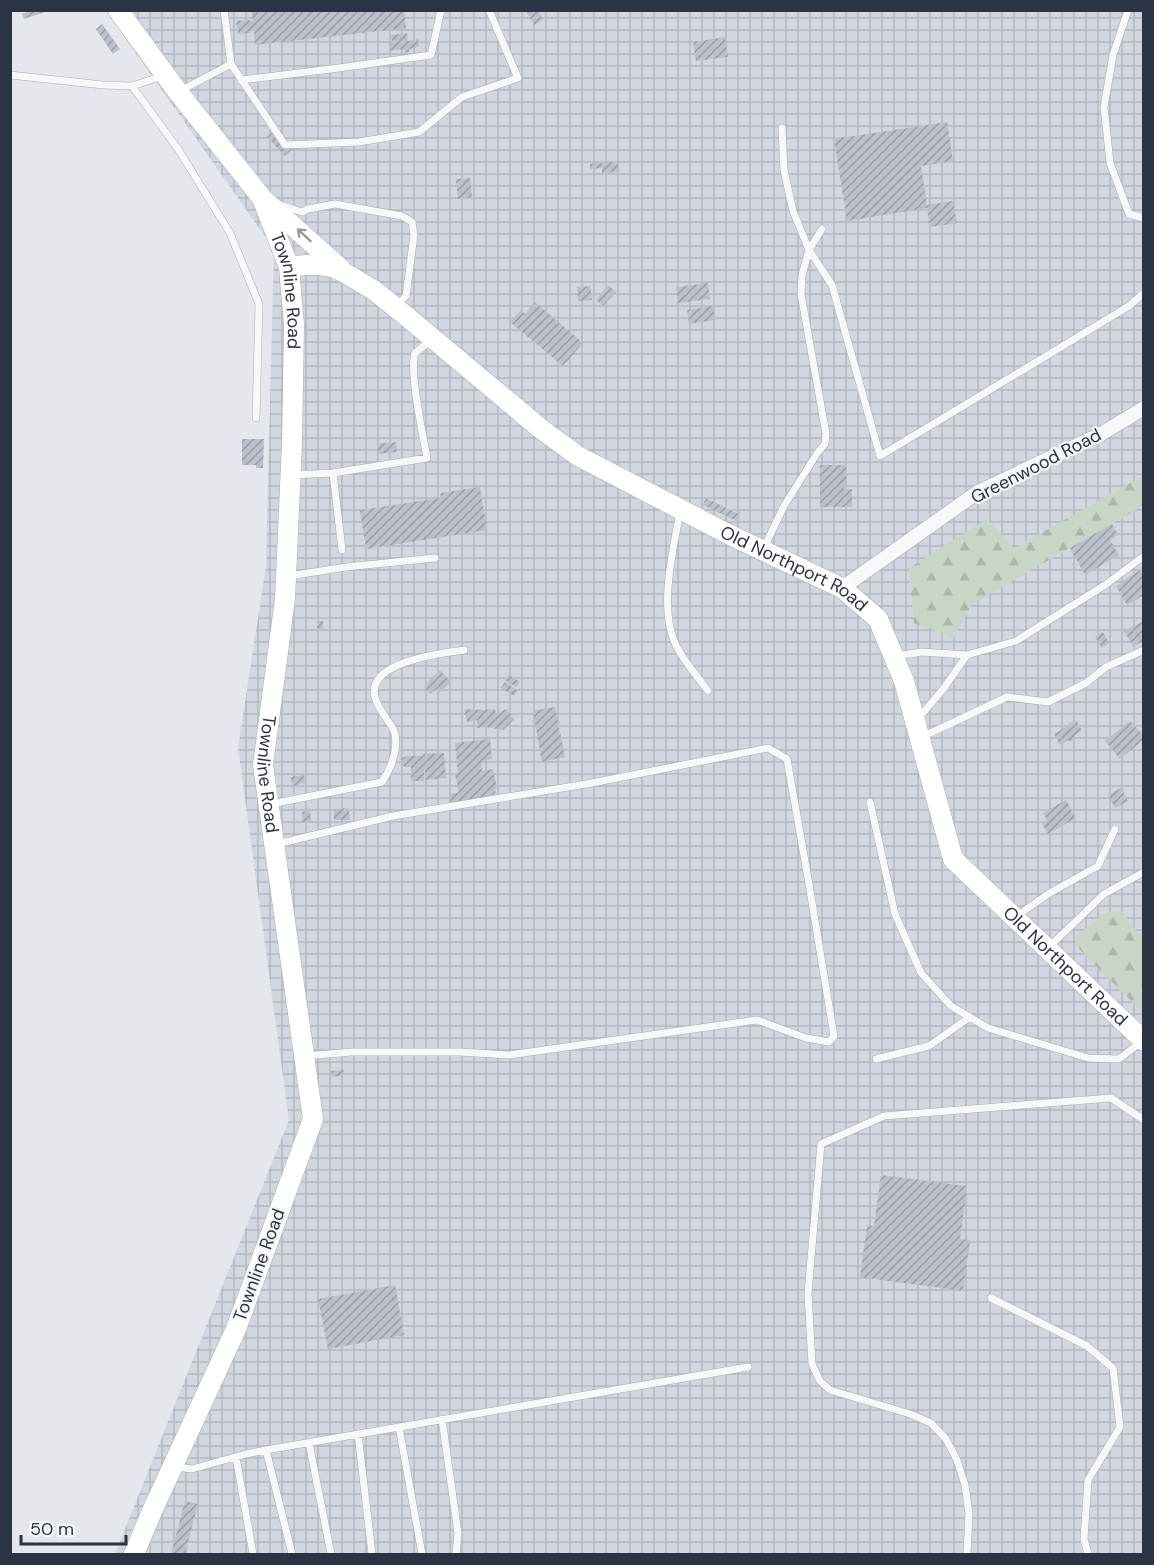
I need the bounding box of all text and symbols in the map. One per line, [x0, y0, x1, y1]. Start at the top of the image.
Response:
one-way arrow [297, 228, 312, 242]
street label: Townline Road [265, 229, 306, 349]
street label: Greenwood Road [967, 423, 1105, 509]
street label: Old Northport Road [716, 520, 873, 617]
street label: Townline Road [251, 714, 284, 834]
street label: Old Northport Road [998, 901, 1133, 1031]
street label: Townline Road [227, 1205, 291, 1325]
scale bar [21, 1508, 126, 1546]
text: 50 m [30, 1517, 74, 1541]

